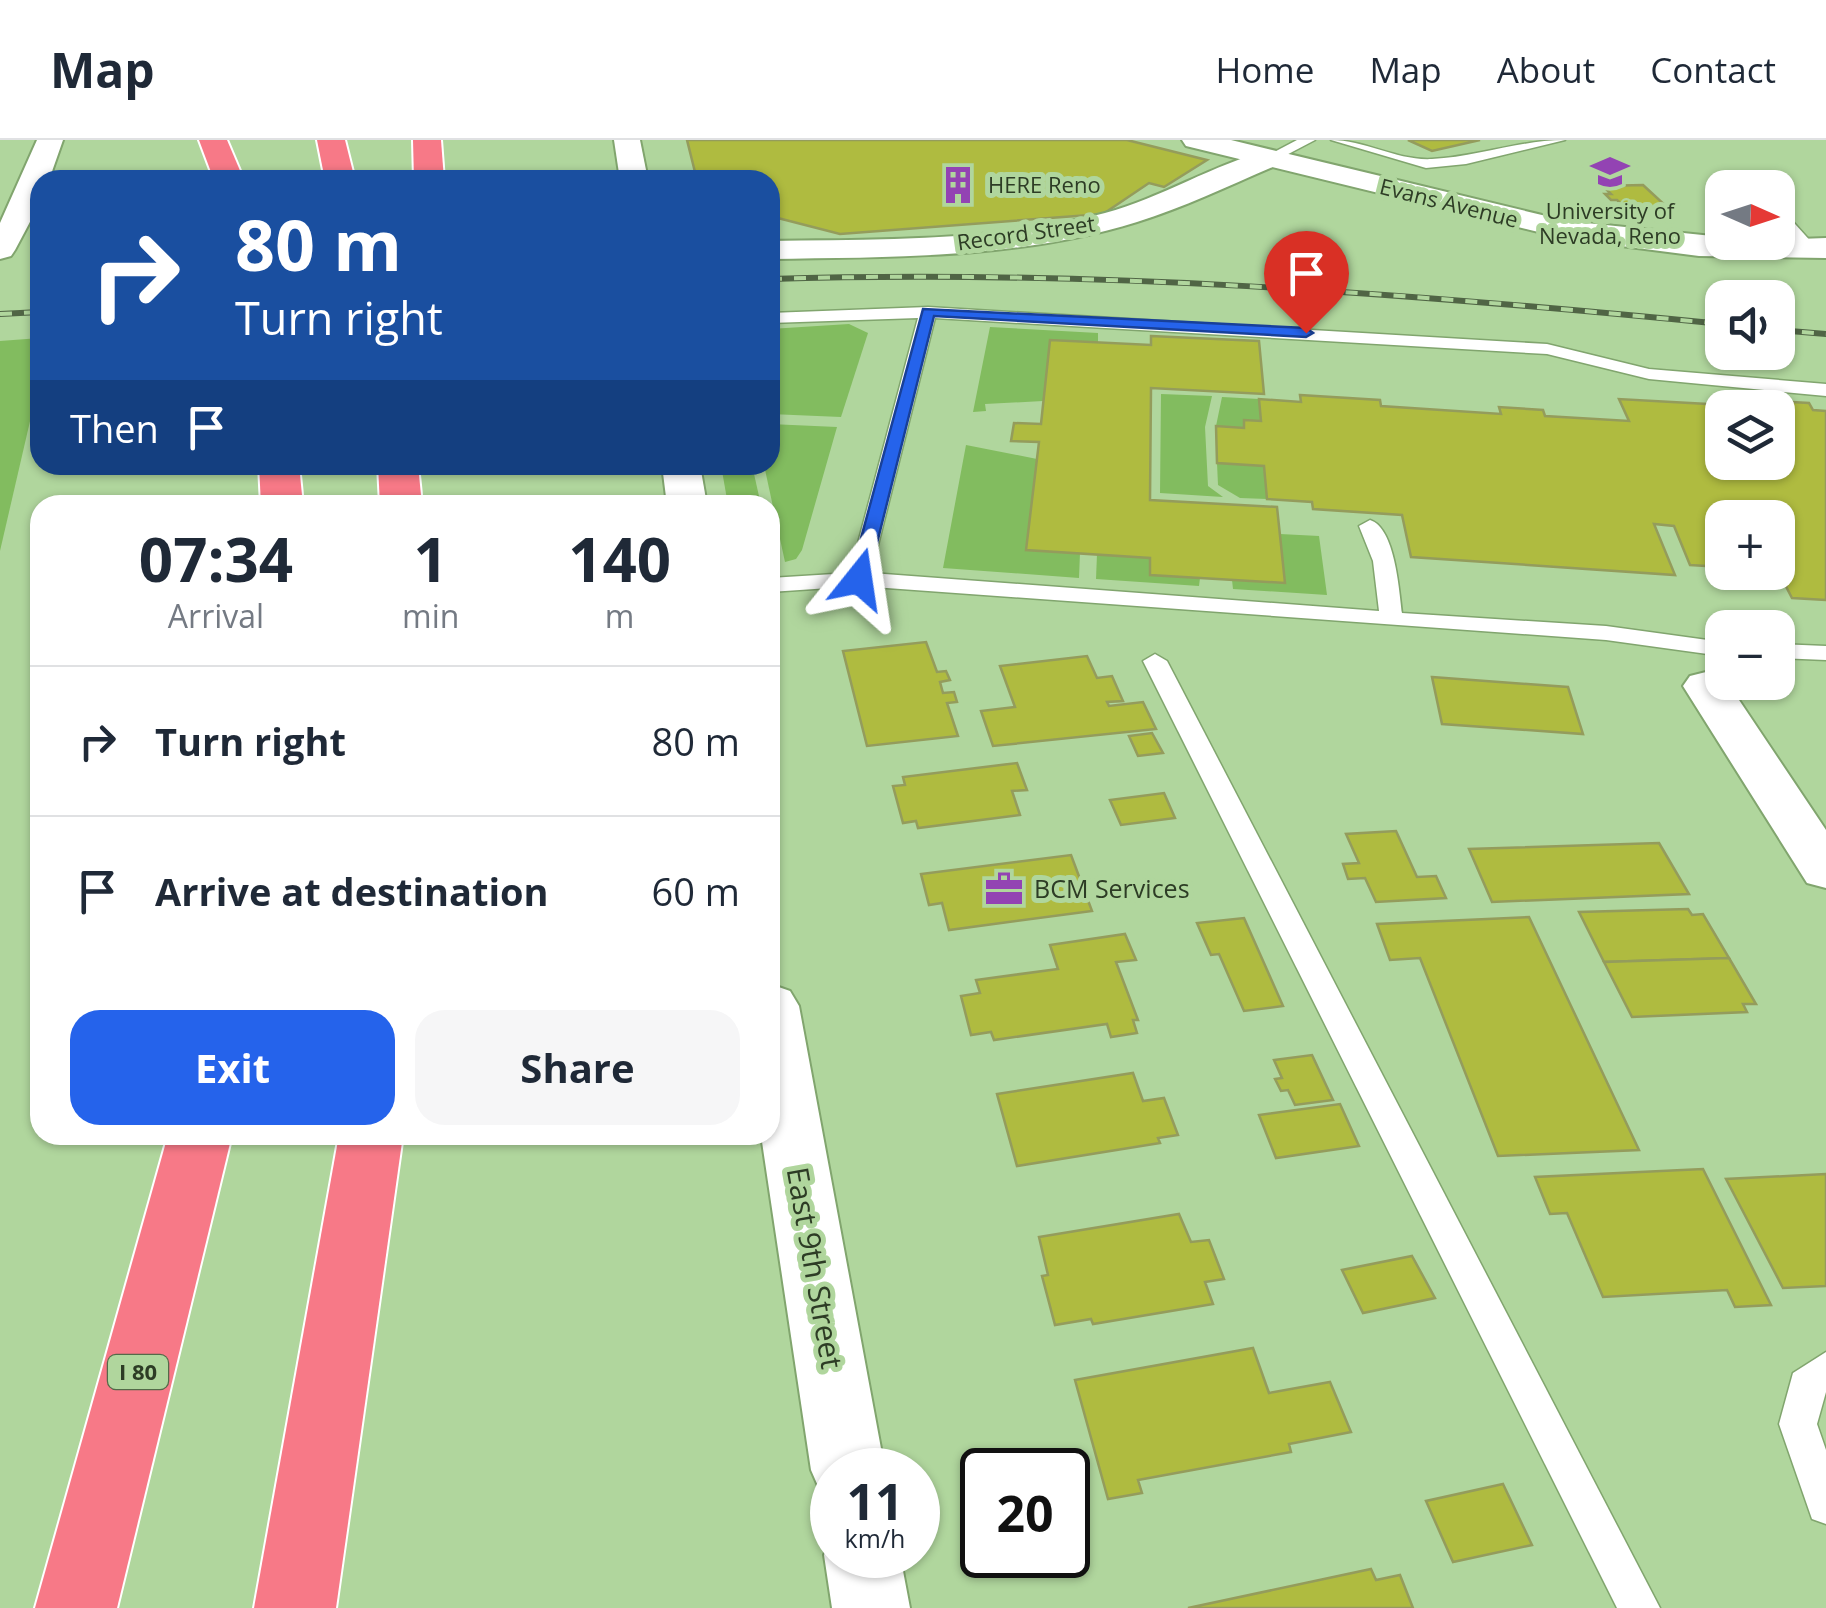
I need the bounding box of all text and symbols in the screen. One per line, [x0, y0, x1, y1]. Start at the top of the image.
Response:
text: Map [50, 37, 155, 102]
text: Home [1215, 46, 1314, 93]
text: Map [1369, 46, 1442, 93]
text: About [1497, 46, 1595, 93]
text: Contact [1650, 46, 1776, 93]
school or university icon: University of Nevada, Reno [1589, 151, 1631, 193]
building icon: HERE Reno [937, 164, 979, 206]
place label: HERE Reno [988, 169, 1101, 199]
street label: Evans Avenue [1377, 170, 1522, 234]
north arrow [1705, 170, 1795, 260]
map controls [1705, 170, 1795, 700]
place label: University of Nevada, Reno [1539, 195, 1681, 250]
text: 80 m [235, 196, 402, 292]
street label: Record Street [955, 207, 1097, 257]
icon: right [70, 210, 200, 340]
pin [1264, 231, 1349, 334]
icon: arrive [1279, 246, 1334, 301]
button: sound [1705, 280, 1795, 370]
text: Turn right [235, 287, 443, 348]
button: layers [1705, 390, 1795, 480]
icon: arrive [179, 400, 234, 455]
text: Then [70, 402, 159, 454]
button: + [1705, 500, 1795, 590]
text: 07:34 [139, 518, 293, 600]
text: 1 [414, 518, 448, 600]
text: 140 [568, 518, 671, 600]
position arrow [807, 527, 911, 631]
text: Arrival [168, 594, 264, 637]
text: min [402, 594, 459, 637]
text: m [605, 594, 634, 637]
button: − [1705, 610, 1795, 700]
icon: right [70, 714, 125, 769]
text: Turn right [155, 715, 346, 767]
text: 80 m [651, 715, 740, 767]
icon: arrive [70, 864, 125, 919]
text: Arrive at destination [155, 865, 549, 917]
text: 60 m [651, 865, 740, 917]
office icon: BCM Services [983, 868, 1025, 910]
place label: BCM Services [1034, 871, 1190, 905]
button: Exit [70, 1010, 395, 1125]
button: Share [415, 1010, 740, 1125]
street label: East 9th Street [778, 1164, 853, 1372]
road number: I 80 [108, 1355, 168, 1389]
speed limit sign: 20 [960, 1448, 1090, 1578]
text: 11 [846, 1467, 904, 1535]
text: km/h [845, 1521, 905, 1555]

